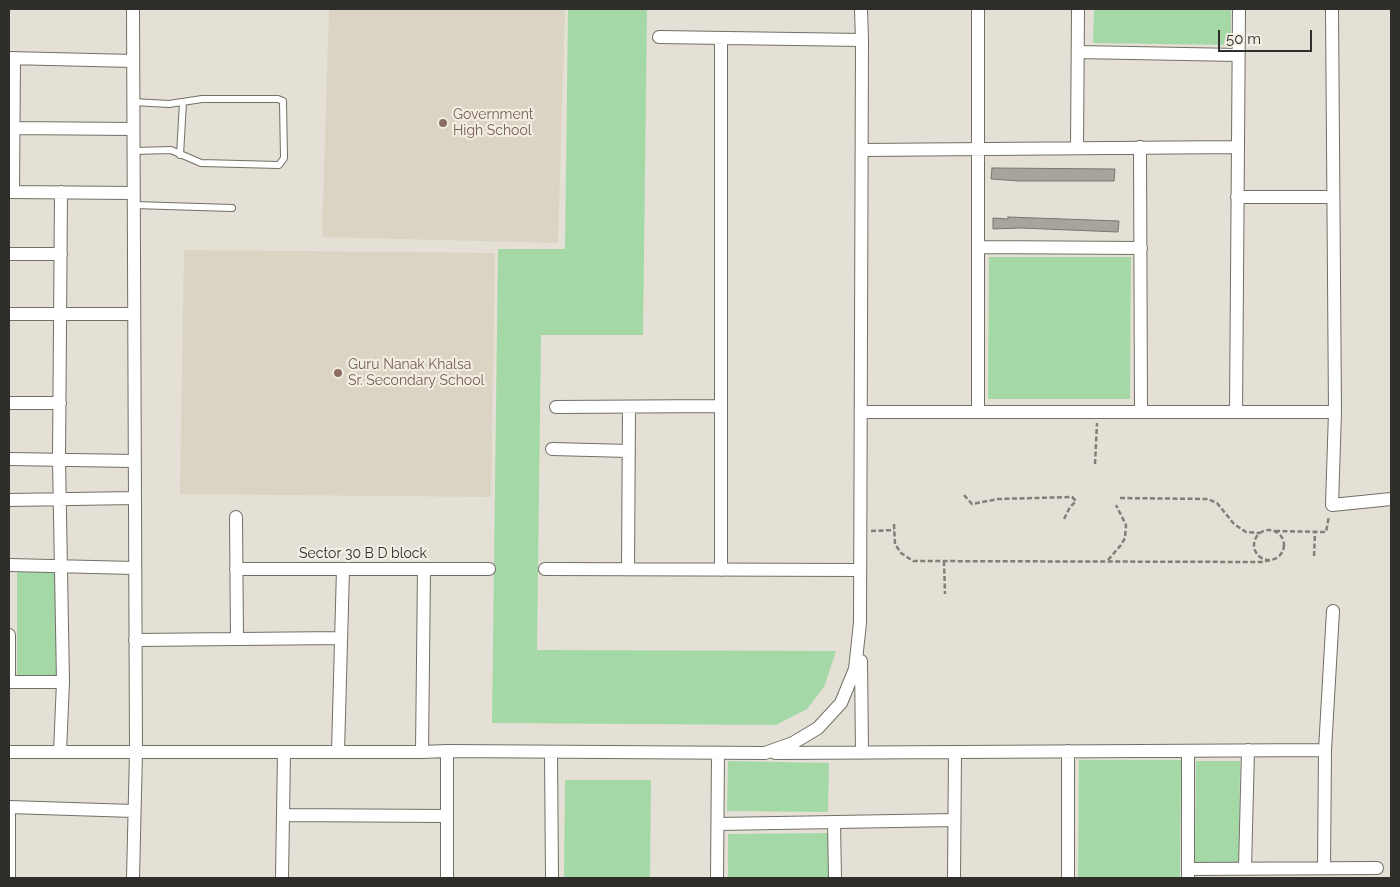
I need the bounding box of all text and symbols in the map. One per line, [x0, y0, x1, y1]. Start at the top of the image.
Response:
scale bar [1220, 20, 1314, 52]
text: 50 m [1226, 30, 1261, 48]
place label: Government High School [453, 107, 533, 140]
marker: Government High School [437, 117, 449, 129]
place label: Guru Nanak Khalsa Sr. Secondary School [348, 357, 484, 390]
marker: Guru Nanak Khalsa Sr. Secondary School [332, 367, 344, 379]
street label: Sector 30 B D block [299, 546, 427, 562]

